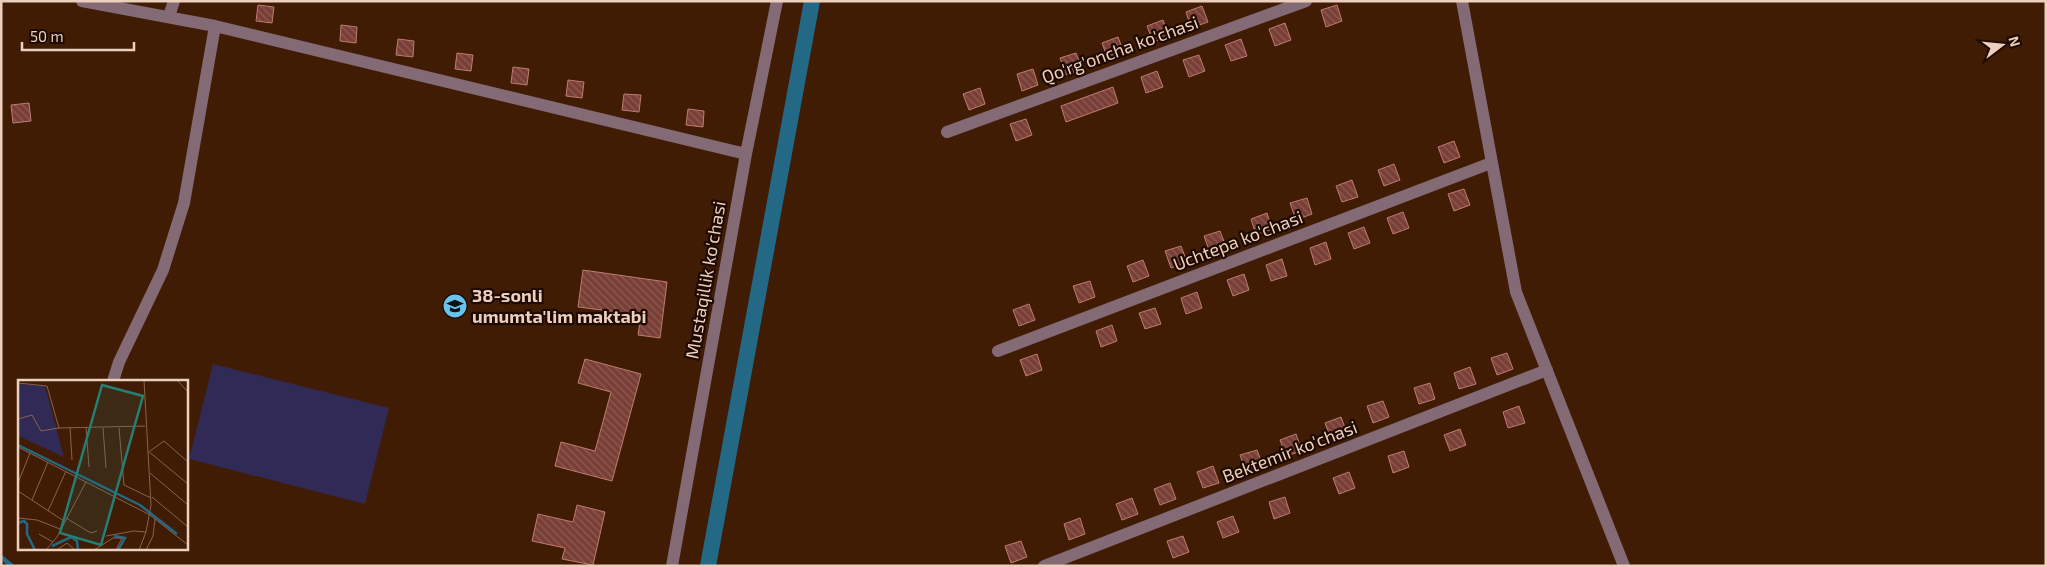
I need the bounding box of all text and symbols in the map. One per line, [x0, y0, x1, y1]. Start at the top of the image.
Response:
street label: Qo'rg'oncha ko'chasi [1038, 10, 1201, 88]
scale bar [22, 20, 135, 52]
north arrow [1977, 20, 2027, 70]
text: 50 m [30, 27, 64, 45]
text: N [2005, 34, 2025, 48]
street label: Mustaqillik ko'chasi [680, 199, 730, 360]
street label: Uchtepa ko'chasi [1170, 205, 1306, 275]
place label: 38-sonli umumta'lim maktabi [472, 284, 646, 327]
school or university icon: 38-sonli umumta'lim maktabi [442, 293, 468, 319]
inset map [18, 380, 188, 550]
street label: Bektemir ko'chasi [1219, 415, 1360, 487]

